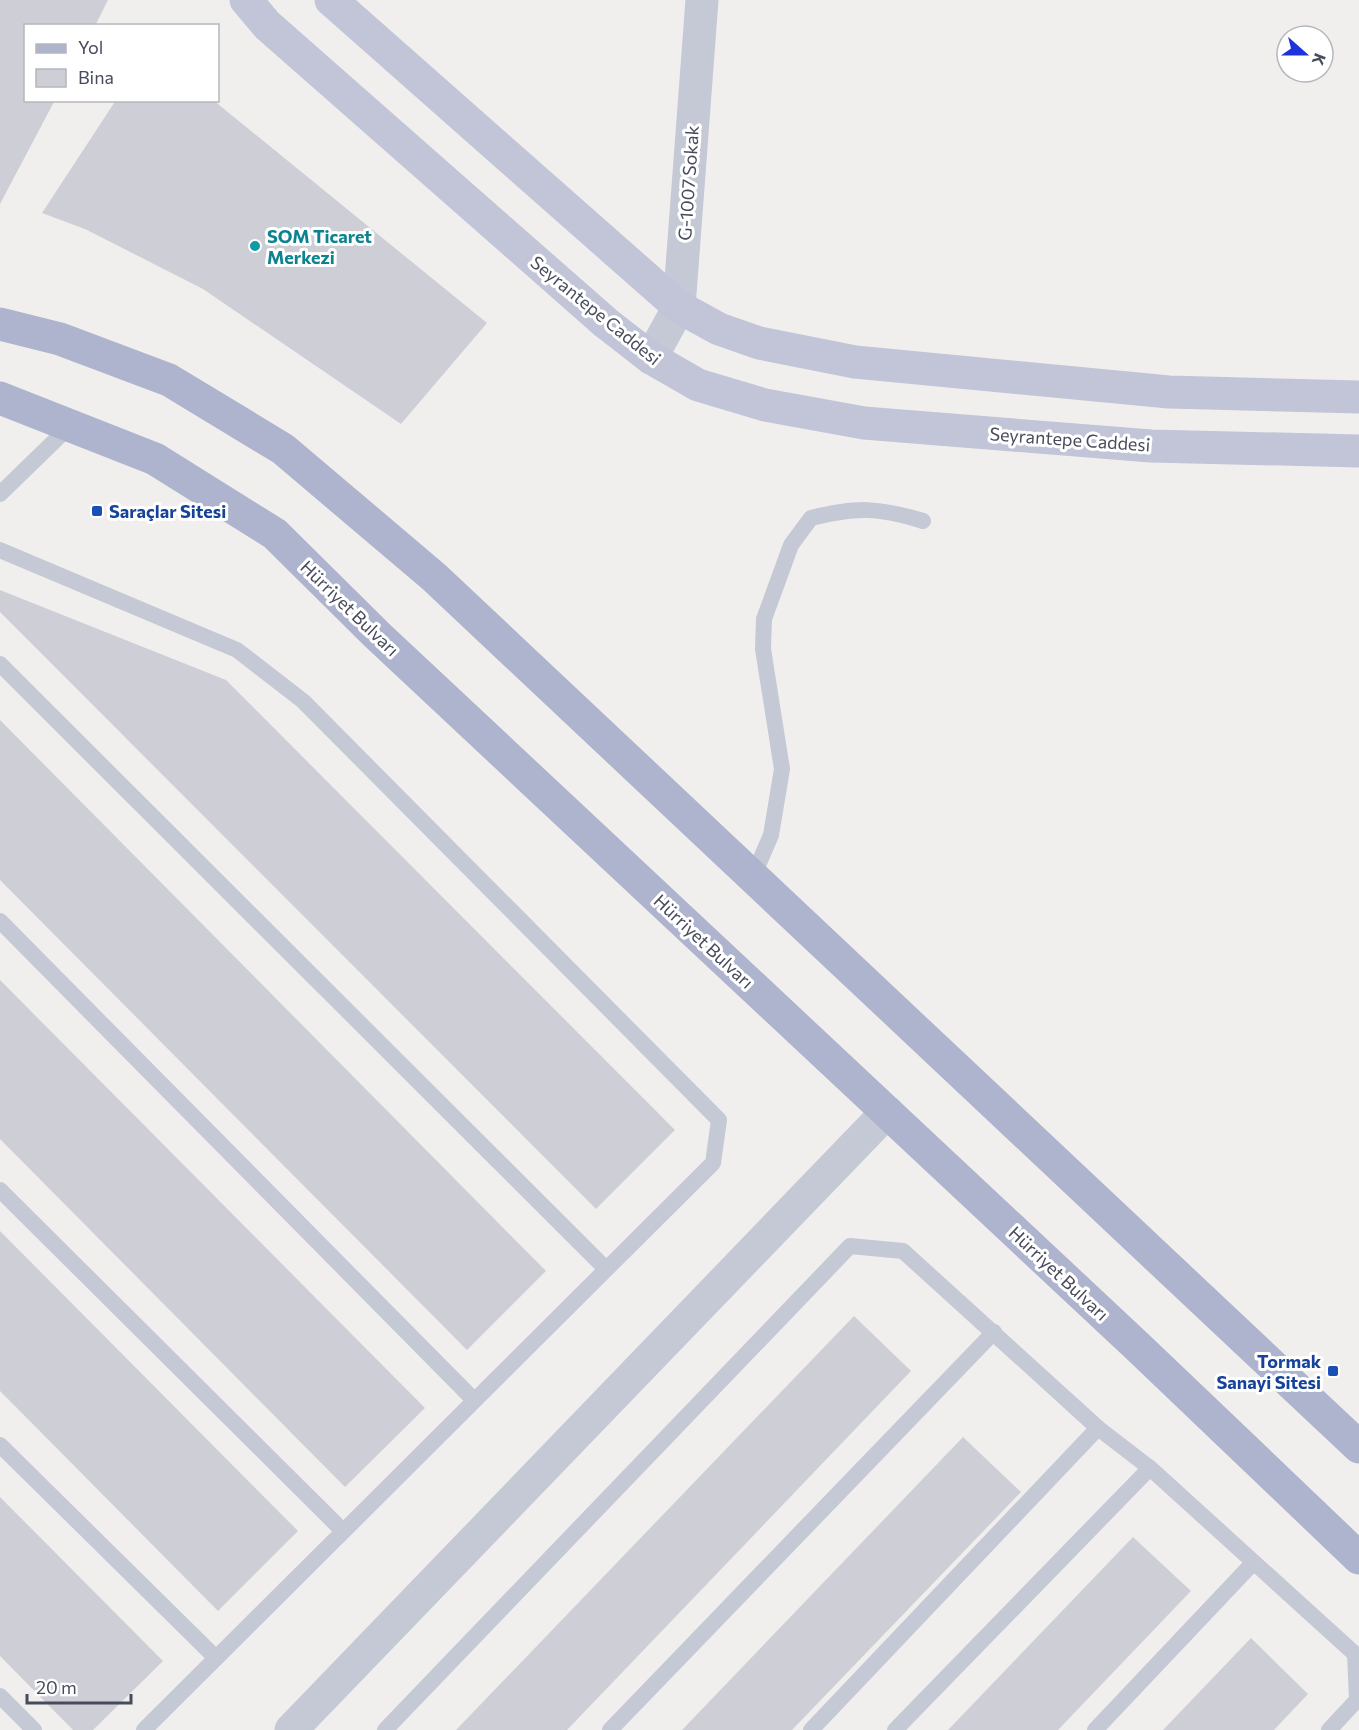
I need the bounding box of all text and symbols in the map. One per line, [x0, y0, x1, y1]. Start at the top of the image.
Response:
legend [24, 24, 219, 102]
north arrow [1275, 24, 1335, 84]
text: Yol [78, 36, 103, 58]
text: K [1309, 51, 1330, 68]
text: Bina [78, 66, 114, 88]
street label: G-1007 Sokak [673, 125, 703, 241]
place label: SOM Ticaret Merkezi [267, 225, 372, 268]
marker: SOM Ticaret Merkezi [248, 239, 262, 253]
street label: Seyrantepe Caddesi [526, 251, 666, 369]
street label: Seyrantepe Caddesi [989, 422, 1151, 456]
place label: Saraçlar Sitesi [109, 500, 226, 522]
marker: Saraçlar Sitesi [90, 504, 104, 518]
street label: Hürriyet Bulvarı [296, 556, 404, 660]
street label: Hürriyet Bulvarı [650, 889, 758, 993]
street label: Hürriyet Bulvarı [1005, 1221, 1113, 1325]
place label: Tormak Sanayi Sitesi [1216, 1350, 1322, 1393]
marker: Tormak Sanayi Sitesi [1326, 1364, 1340, 1378]
scale bar [27, 1667, 130, 1705]
text: 20 m [36, 1676, 77, 1698]

